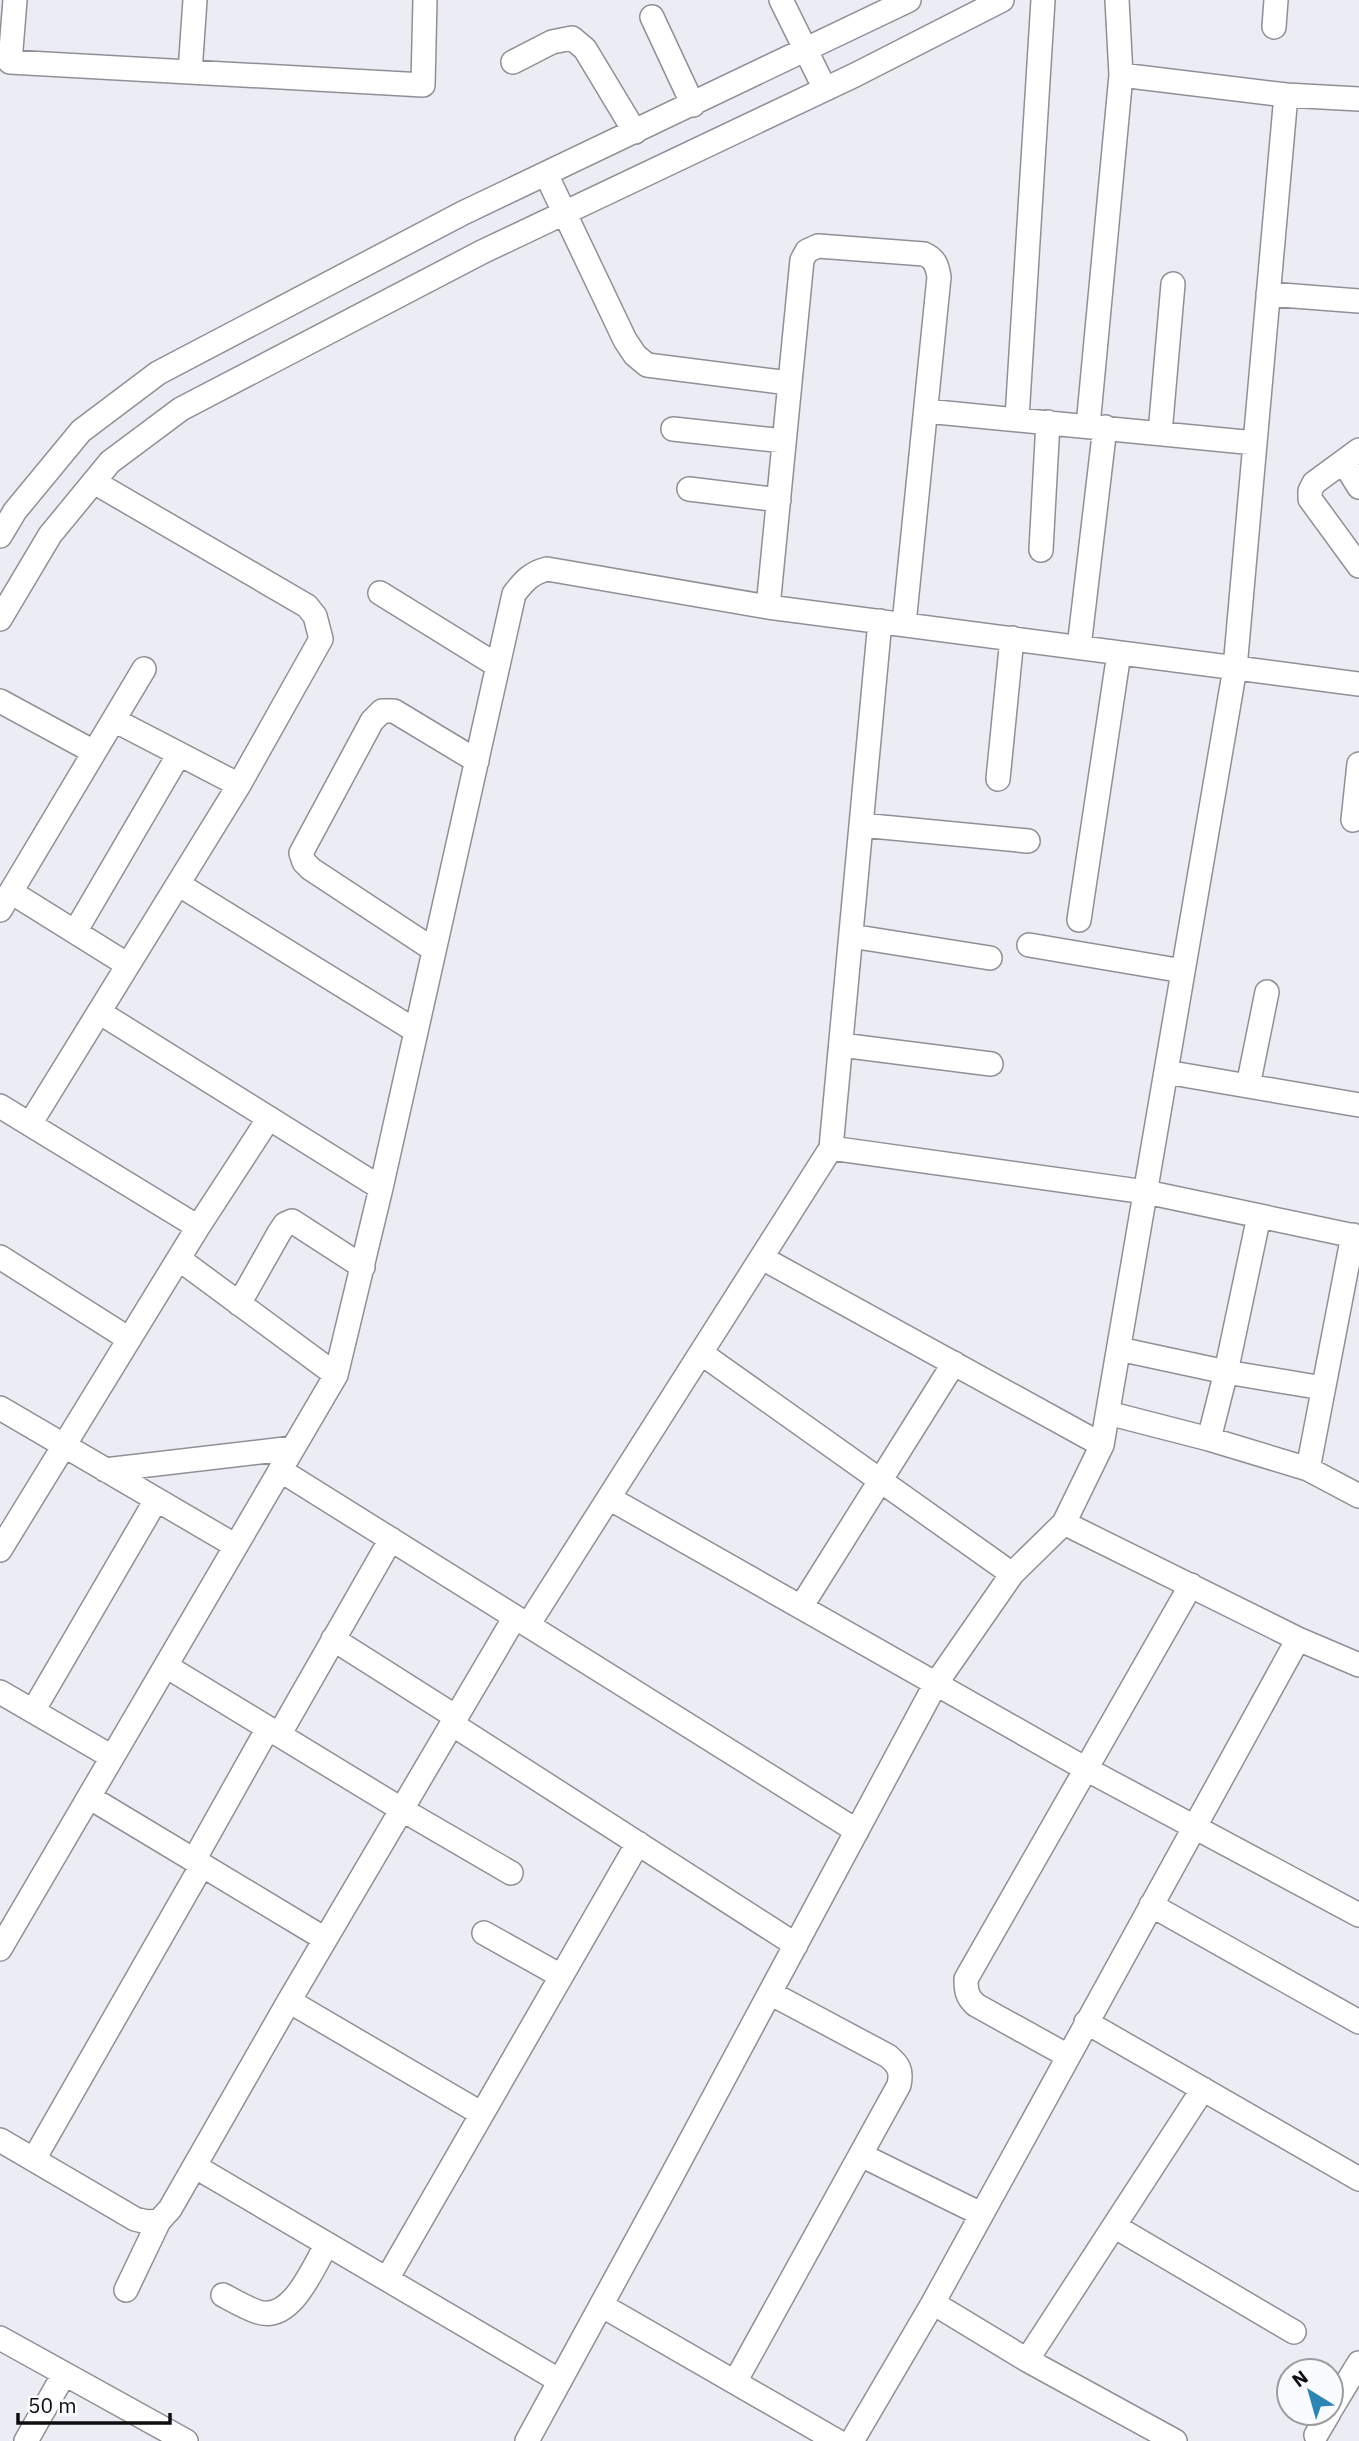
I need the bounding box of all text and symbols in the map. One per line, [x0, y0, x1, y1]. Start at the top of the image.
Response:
north arrow [1275, 2357, 1345, 2427]
text: N [1287, 2365, 1312, 2392]
scale bar [18, 2382, 170, 2426]
text: 50 m [28, 2391, 77, 2419]

